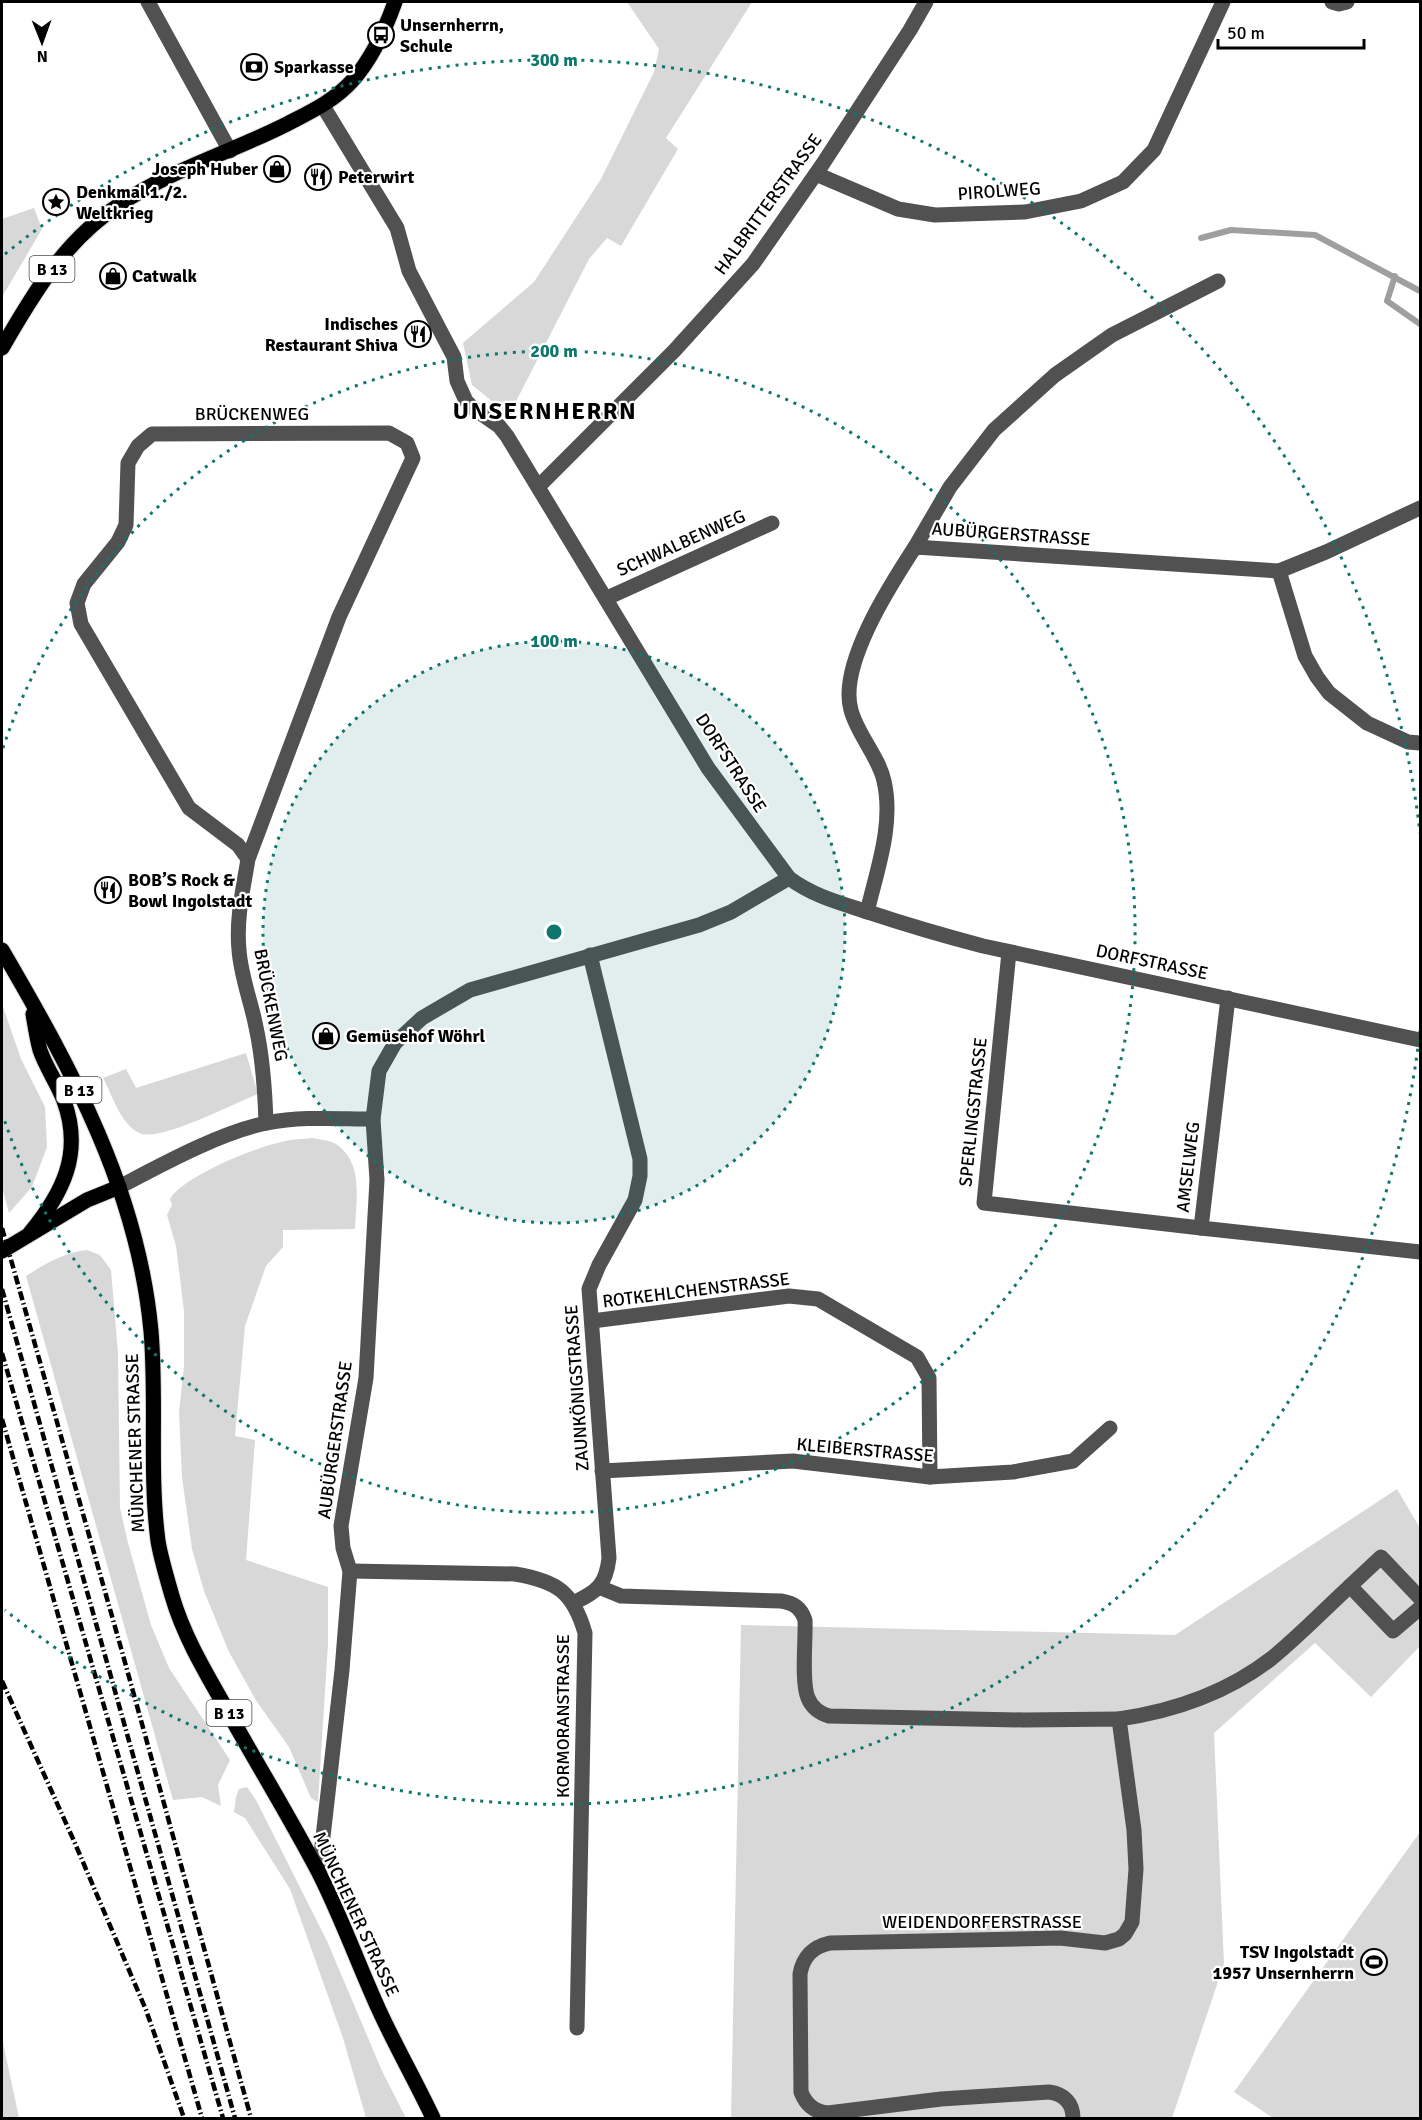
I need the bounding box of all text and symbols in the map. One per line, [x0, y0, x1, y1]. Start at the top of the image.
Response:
north arrow [12, 12, 72, 72]
scale bar [1218, 12, 1364, 50]
place label: Unsernherrn, Schule [400, 14, 504, 57]
bus stop icon: Unsernherrn, Schule [366, 20, 396, 50]
text: 50 m [1227, 22, 1265, 44]
text: N [37, 46, 48, 66]
text: 300 m [530, 49, 578, 71]
bank icon: Sparkasse [239, 52, 269, 82]
place label: Sparkasse [274, 56, 354, 78]
street label: HALBRITTERSTRASSE [709, 129, 827, 279]
shop icon: Joseph Huber [262, 154, 292, 184]
place label: Joseph Huber [152, 158, 259, 180]
restaurant icon: Peterwirt [303, 162, 333, 192]
place label: Peterwirt [338, 166, 414, 188]
street label: PIROLWEG [957, 177, 1041, 205]
place label: Denkmal 1./2. Weltkrieg [76, 181, 187, 224]
place icon: Denkmal 1./2. Weltkrieg [41, 187, 71, 217]
road number: B 13 [29, 256, 74, 282]
shop icon: Catwalk [98, 261, 128, 291]
place label: Catwalk [132, 265, 198, 287]
place label: Indisches Restaurant Shiva [265, 313, 398, 356]
restaurant icon: Indisches Restaurant Shiva [403, 319, 433, 349]
text: 200 m [530, 340, 578, 362]
district label: UNSERNHERRN [453, 396, 637, 426]
street label: BRÜCKENWEG [195, 403, 309, 425]
street label: SCHWALBENWEG [613, 505, 749, 581]
street label: AUBÜRGERSTRASSE [931, 517, 1091, 551]
text: 100 m [530, 630, 578, 652]
street label: DORFSTRASSE [691, 709, 771, 817]
place label: BOB’S Rock & Bowl Ingolstadt [128, 869, 252, 912]
restaurant icon: BOB’S Rock & Bowl Ingolstadt [93, 875, 123, 905]
centre of rings [544, 922, 564, 942]
street label: DORFSTRASSE [1094, 939, 1210, 985]
street label: BRÜCKENWEG [249, 947, 293, 1063]
shop icon: Gemüsehof Wöhrl [311, 1021, 341, 1051]
place label: Gemüsehof Wöhrl [346, 1025, 486, 1047]
street label: SPERLINGSTRASSE [954, 1036, 992, 1188]
road number: B 13 [56, 1077, 101, 1103]
street label: AMSELWEG [1172, 1120, 1204, 1214]
street label: ROTKEHLCHENSTRASSE [601, 1268, 791, 1312]
street label: ZAUNKÖNIGSTRASSE [560, 1304, 594, 1472]
street label: MÜNCHENER STRASSE [121, 1353, 149, 1533]
street label: AUBÜRGERSTRASSE [313, 1360, 357, 1520]
street label: KLEIBERSTRASSE [795, 1433, 935, 1467]
street label: KORMORANSTRASSE [552, 1634, 574, 1798]
road number: B 13 [206, 1700, 252, 1726]
street label: MÜNCHENER STRASSE [308, 1828, 404, 2000]
street label: WEIDENDORFERSTRASSE [882, 1911, 1082, 1933]
place label: TSV Ingolstadt 1957 Unsernherrn [1212, 1941, 1354, 1984]
sports icon: TSV Ingolstadt 1957 Unsernherrn [1359, 1947, 1389, 1977]

